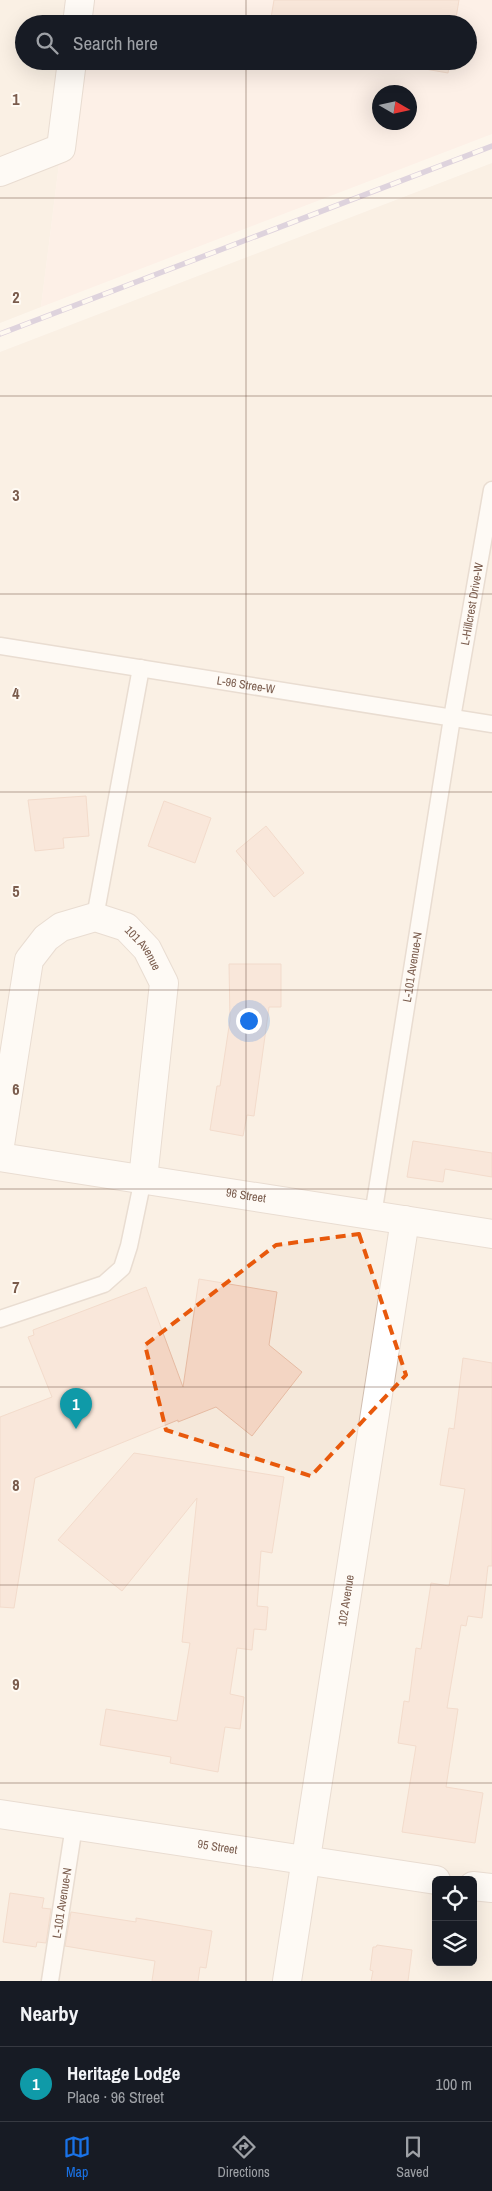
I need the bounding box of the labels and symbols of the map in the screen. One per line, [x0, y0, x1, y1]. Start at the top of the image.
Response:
north arrow [372, 85, 417, 130]
text: 1 [12, 88, 20, 110]
text: 2 [12, 286, 20, 308]
text: 3 [12, 484, 20, 506]
street label: L-Hillcrest Drive-W [457, 561, 487, 646]
street label: L-96 Stree-W [216, 672, 277, 698]
text: 4 [12, 682, 20, 704]
text: 5 [12, 880, 20, 902]
street label: 101 Avenue [121, 922, 164, 973]
street label: L-101 Avenue-N [399, 931, 426, 1003]
your location [236, 1008, 262, 1034]
text: 6 [12, 1078, 20, 1100]
street label: 96 Street [225, 1185, 267, 1207]
text: 7 [12, 1276, 20, 1298]
pin: 1 [60, 1388, 92, 1429]
text: 8 [12, 1474, 20, 1496]
street label: 102 Avenue [334, 1574, 358, 1627]
text: 9 [12, 1673, 20, 1695]
street label: 95 Street [197, 1836, 239, 1858]
street label: L-101 Avenue-N [49, 1867, 75, 1939]

